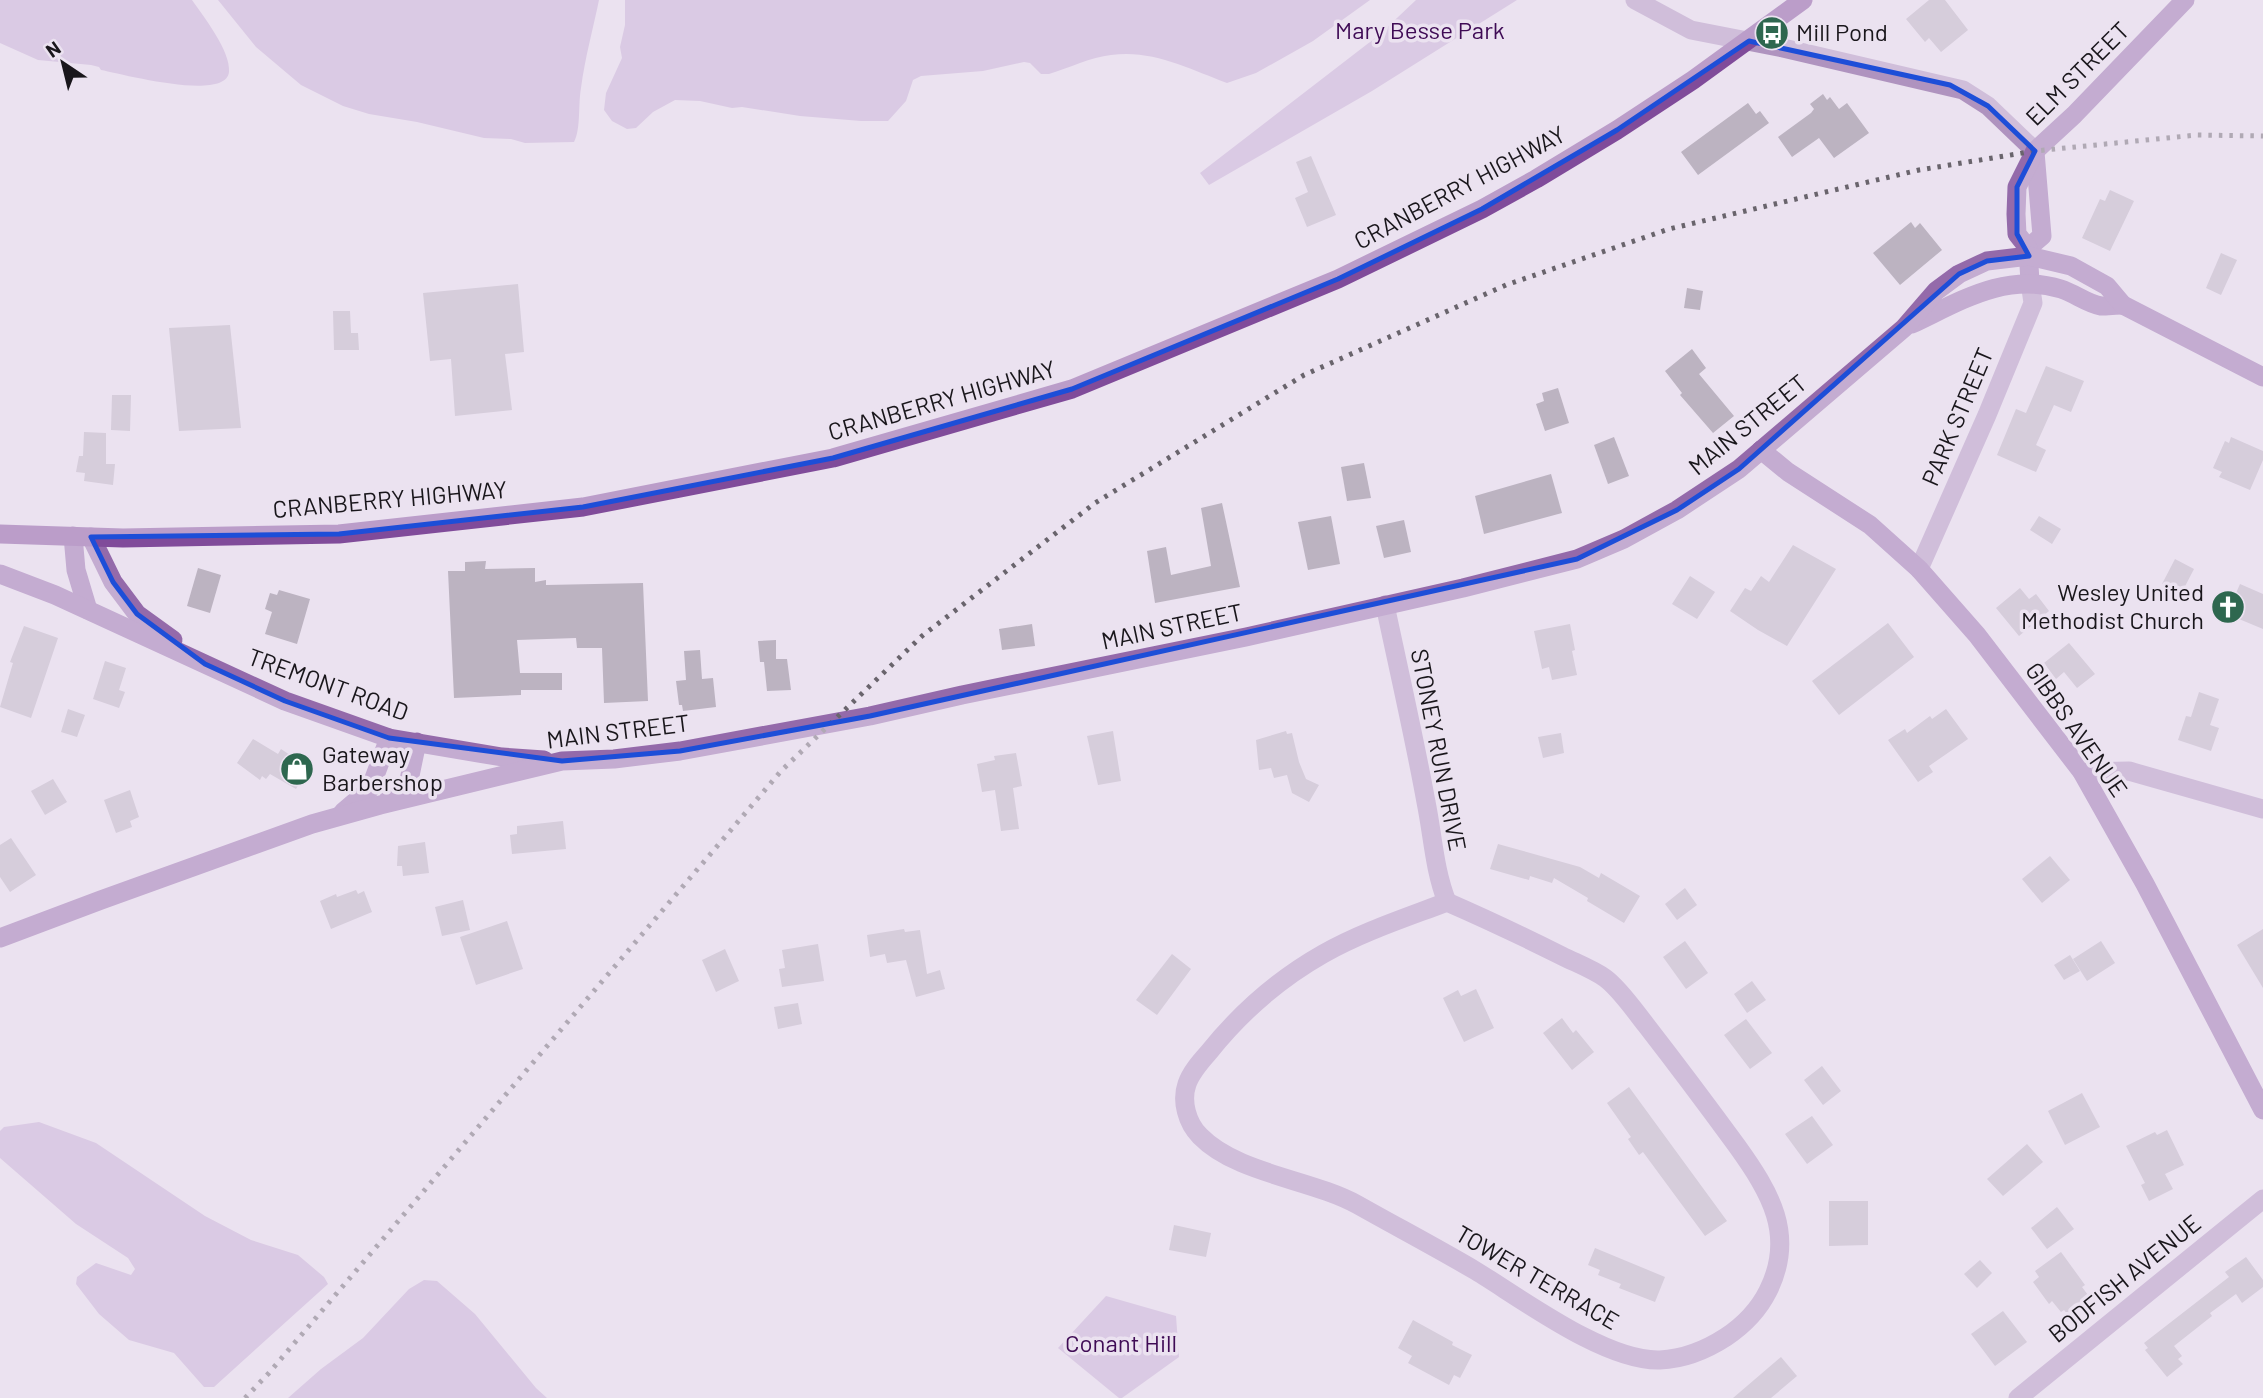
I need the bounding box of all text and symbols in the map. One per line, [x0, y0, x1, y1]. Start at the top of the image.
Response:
bus stop icon: Mill Pond [1753, 14, 1791, 52]
park label: Mary Besse Park [1335, 15, 1505, 44]
street label: ELM STREET [2019, 15, 2135, 131]
place label: Mill Pond [1796, 17, 1888, 46]
north arrow [28, 28, 98, 98]
text: N [41, 36, 65, 62]
street label: CRANBERRY HIGHWAY [1349, 119, 1570, 255]
street label: PARK STREET [1915, 343, 1999, 490]
street label: CRANBERRY HIGHWAY [825, 353, 1059, 446]
street label: MAIN STREET [1682, 367, 1812, 480]
street label: CRANBERRY HIGHWAY [271, 474, 508, 523]
place label: Wesley United Methodist Church [2021, 577, 2204, 634]
church icon: Wesley United Methodist Church [2209, 588, 2247, 626]
street label: MAIN STREET [1098, 596, 1245, 655]
street label: TREMONT ROAD [244, 641, 413, 726]
street label: STONEY RUN DRIVE [1406, 646, 1473, 853]
street label: GIBBS AVENUE [2020, 656, 2134, 802]
street label: MAIN STREET [545, 707, 691, 754]
place label: Gateway Barbershop [322, 739, 443, 796]
shop icon: Gateway Barbershop [278, 750, 316, 788]
street label: BODFISH AVENUE [2042, 1208, 2206, 1348]
street label: TOWER TERRACE [1451, 1218, 1625, 1335]
park label: Conant Hill [1065, 1328, 1177, 1357]

